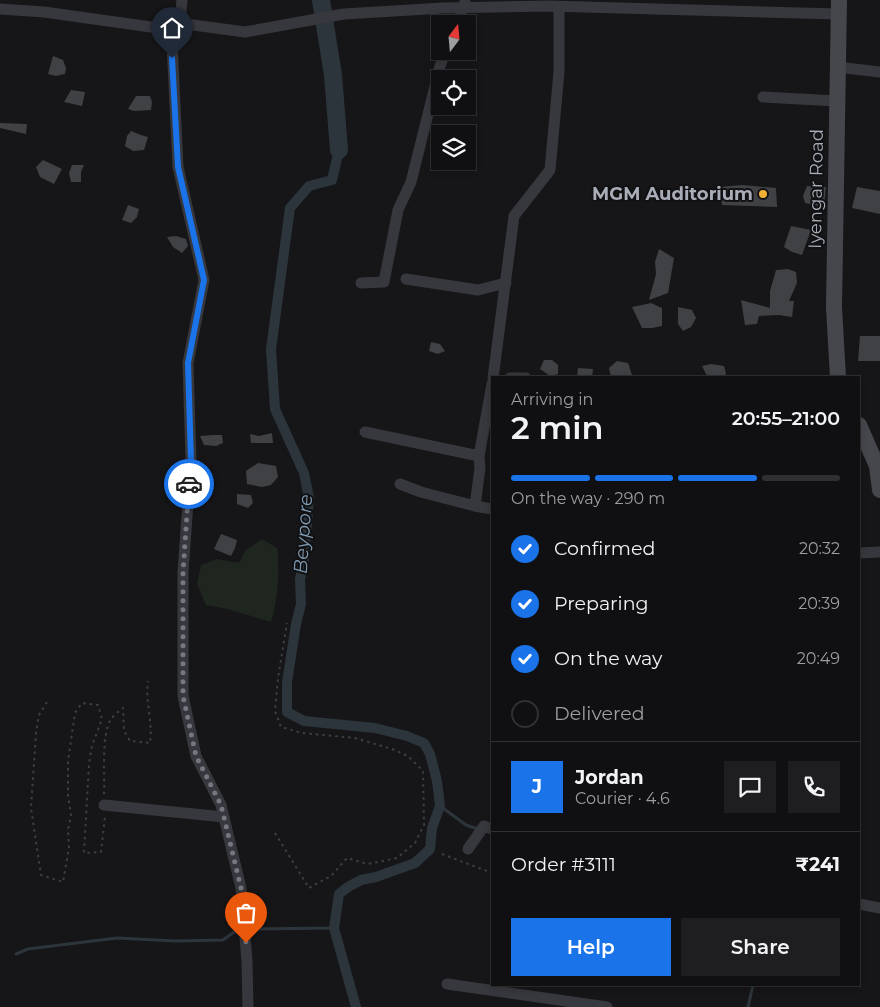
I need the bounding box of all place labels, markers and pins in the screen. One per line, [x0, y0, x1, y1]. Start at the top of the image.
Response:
pin [151, 7, 193, 58]
place label: MGM Auditorium [592, 183, 753, 205]
marker: MGM Auditorium [757, 188, 769, 200]
pin [225, 892, 267, 943]

